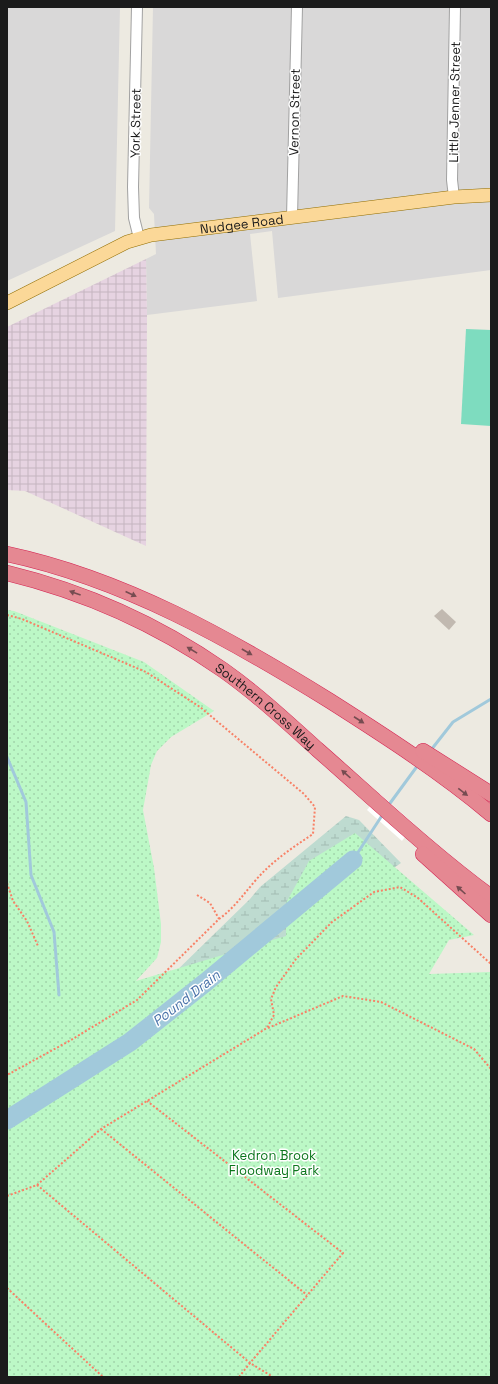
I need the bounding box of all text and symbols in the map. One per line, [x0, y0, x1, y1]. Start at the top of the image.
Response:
street label: Little Jenner Street [445, 41, 464, 163]
street label: Vernon Street [285, 68, 304, 156]
street label: York Street [126, 88, 145, 158]
street label: Nudgee Road [199, 210, 284, 238]
one-way arrow [69, 590, 81, 596]
one-way arrow [126, 591, 137, 597]
one-way arrow [186, 646, 198, 653]
one-way arrow [241, 649, 253, 656]
street label: Southern Cross Way [212, 659, 320, 753]
one-way arrow [353, 716, 364, 723]
one-way arrow [341, 770, 351, 779]
one-way arrow [457, 788, 468, 796]
one-way arrow [457, 886, 466, 895]
water label: Pound Drain [149, 966, 224, 1030]
park label: Kedron Brook Floodway Park [229, 1147, 319, 1179]

